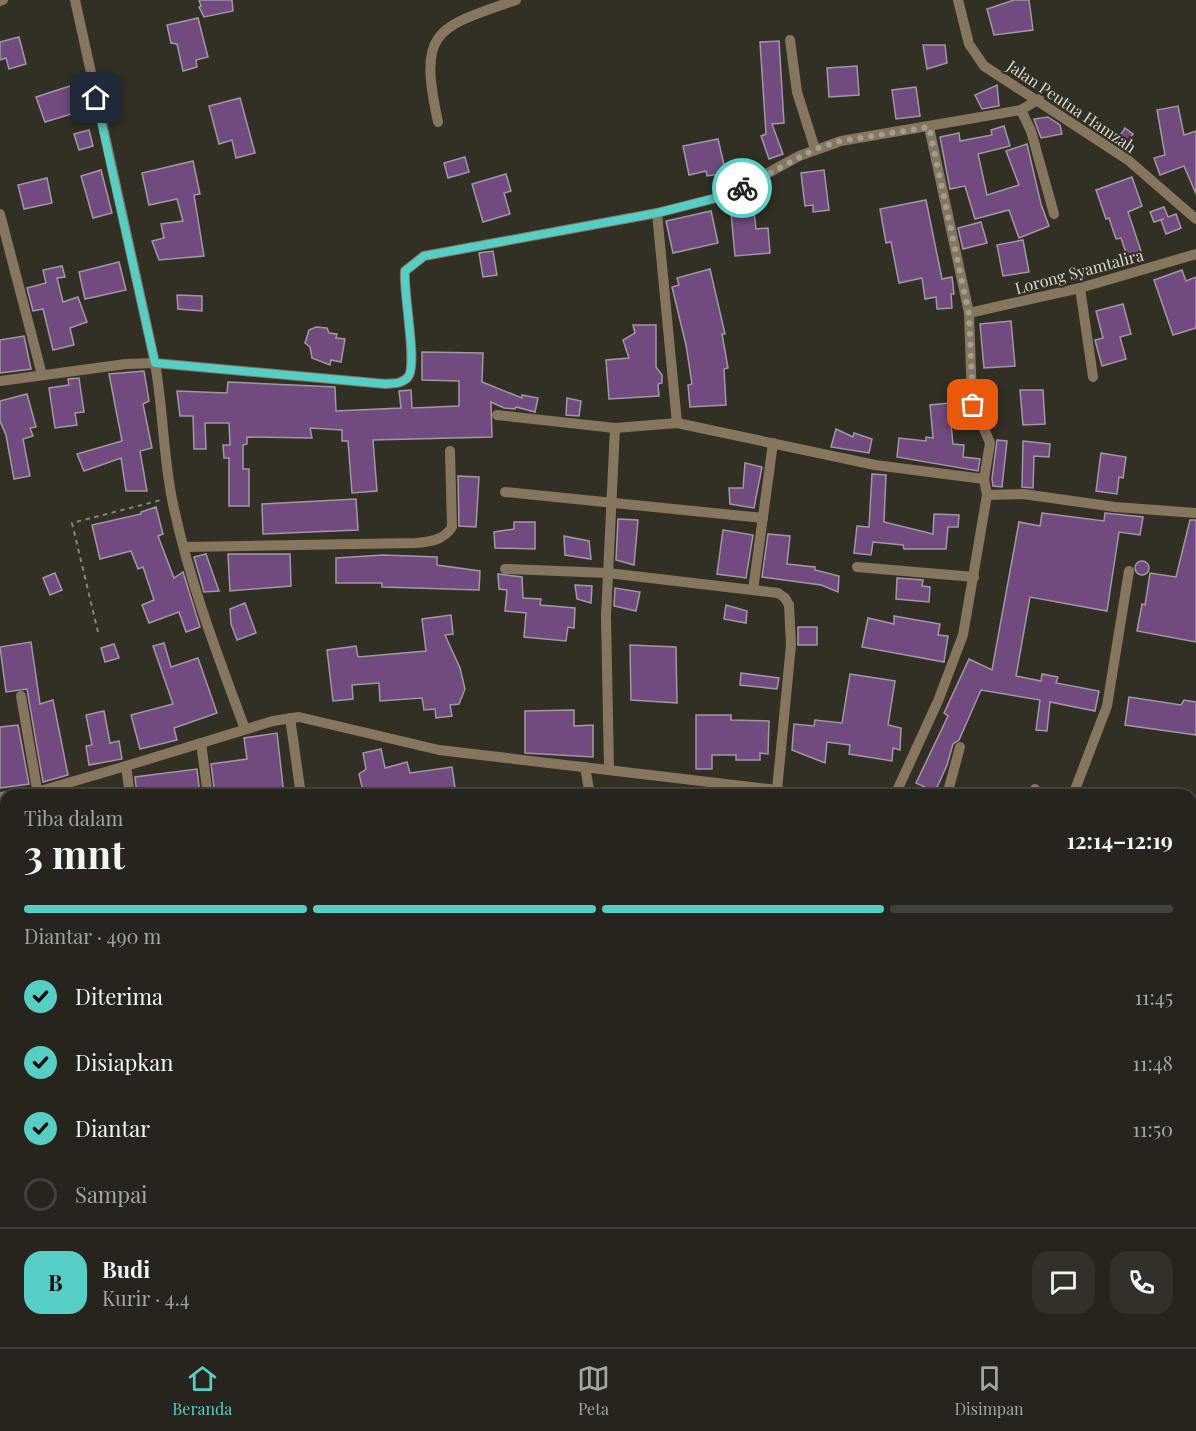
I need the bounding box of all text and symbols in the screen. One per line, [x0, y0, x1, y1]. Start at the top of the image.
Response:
street label: Jalan Peutua Hamzah [1003, 54, 1141, 157]
pin [70, 72, 121, 123]
icon: home [79, 81, 112, 114]
courier [712, 158, 772, 218]
icon: bike [726, 172, 759, 205]
street label: Lorong Syamtalira [1012, 244, 1146, 298]
pin [947, 379, 998, 430]
icon: bag [956, 388, 989, 421]
text: Tiba dalam [24, 804, 123, 831]
text: 12:14–12:19 [1067, 825, 1173, 855]
text: 3 mnt [24, 827, 125, 879]
text: Diantar · 490 m [24, 922, 161, 949]
icon: check [24, 980, 57, 1013]
text: Diterima [75, 981, 163, 1011]
text: 11:45 [1135, 983, 1173, 1010]
icon: check [24, 1046, 57, 1079]
text: Disiapkan [75, 1047, 173, 1077]
text: 11:48 [1133, 1049, 1173, 1076]
icon: check [24, 1112, 57, 1145]
text: Diantar [75, 1113, 150, 1143]
text: 11:50 [1133, 1115, 1173, 1142]
text: Sampai [75, 1179, 148, 1209]
button: chat [1032, 1251, 1095, 1314]
button: phone [1110, 1251, 1173, 1314]
text: Budi [102, 1254, 150, 1284]
text: B [48, 1267, 63, 1297]
text: Kurir · 4.4 [102, 1284, 190, 1311]
tab: Beranda [172, 1362, 232, 1419]
tab: Peta [577, 1362, 610, 1419]
tab: Disimpan [955, 1362, 1024, 1419]

